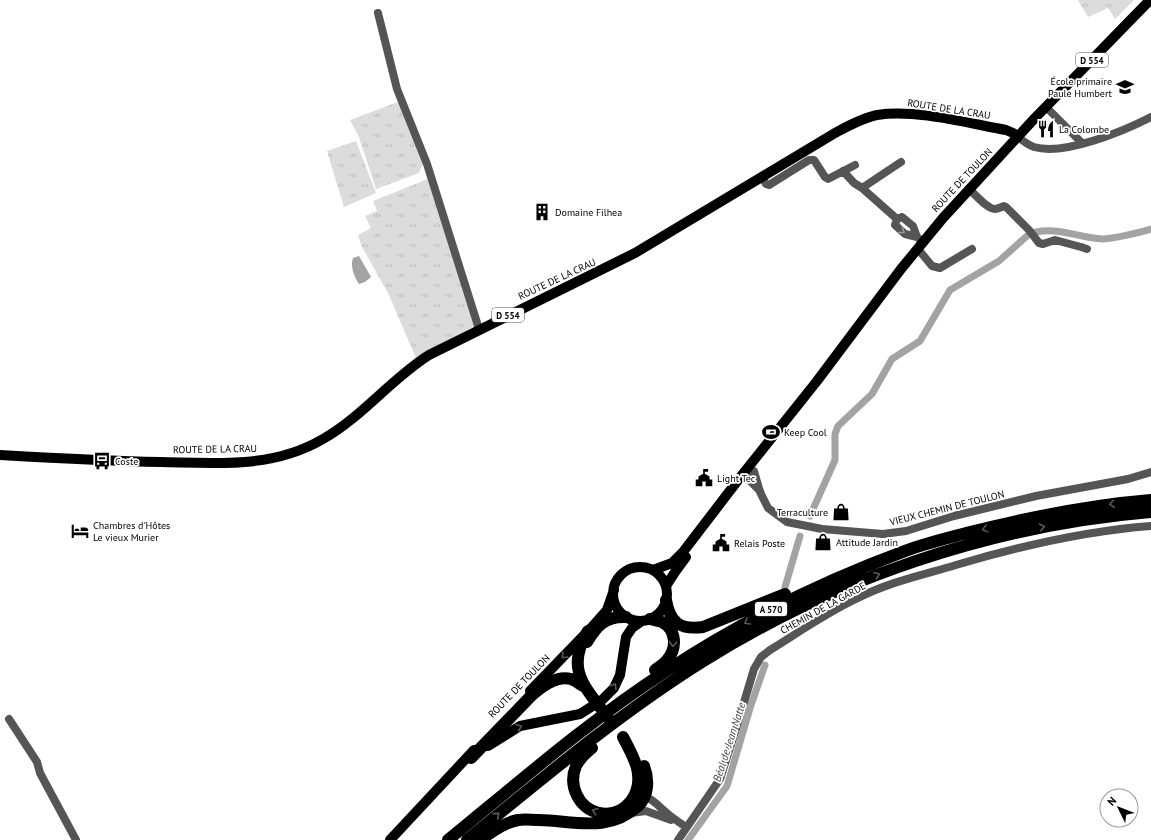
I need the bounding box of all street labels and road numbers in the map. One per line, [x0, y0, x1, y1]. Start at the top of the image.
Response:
road number: D 554 [1076, 53, 1108, 67]
street label: ROUTE DE LA CRAU [906, 96, 992, 122]
street label: ROUTE DE TOULON [929, 145, 995, 215]
street label: ROUTE DE LA CRAU [516, 255, 598, 303]
road number: D 554 [492, 308, 524, 322]
street label: ROUTE DE LA CRAU [173, 442, 257, 456]
street label: VIEUX CHEMIN DE TOULON [887, 487, 1006, 529]
street label: CHEMIN DE LA GARDE [778, 579, 868, 637]
road number: A 570 [755, 602, 787, 616]
street label: ROUTE DE TOULON [485, 652, 553, 720]

